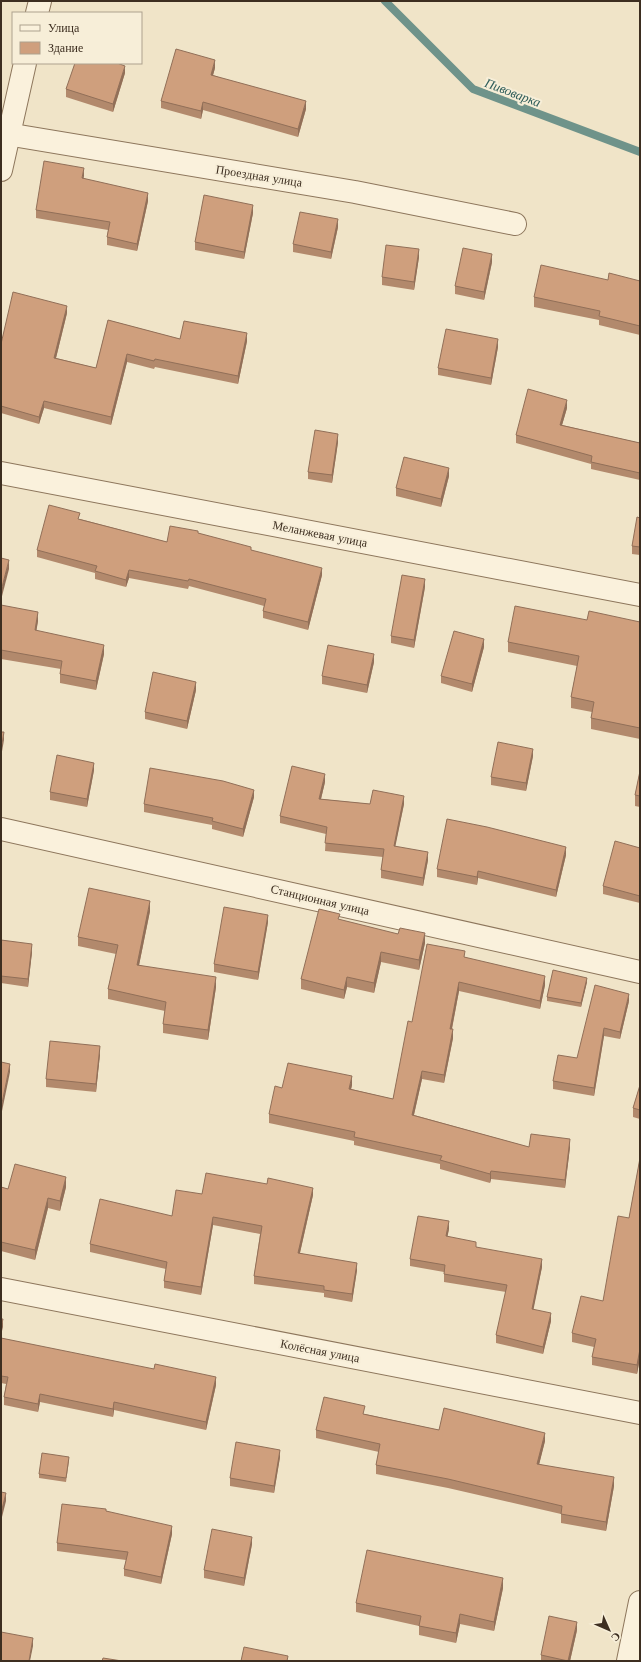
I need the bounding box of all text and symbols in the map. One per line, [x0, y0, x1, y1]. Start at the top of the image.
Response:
legend [12, 12, 142, 64]
text: Улица [48, 20, 80, 35]
text: Здание [48, 40, 83, 55]
water label: Пивоварка [481, 74, 544, 111]
street label: Проездная улица [215, 161, 304, 190]
street label: Меланжевая улица [271, 517, 370, 550]
street label: Станционная улица [269, 881, 371, 918]
street label: Колёсная улица [279, 1335, 362, 1366]
north arrow [589, 1610, 629, 1650]
text: С [608, 1629, 624, 1645]

